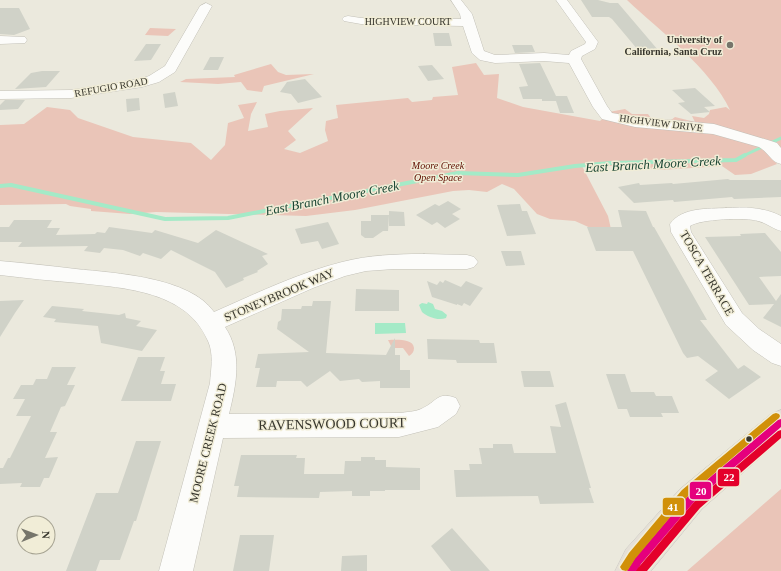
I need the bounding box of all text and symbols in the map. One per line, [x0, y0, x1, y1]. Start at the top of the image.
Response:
street label: HIGHVIEW COURT [365, 16, 451, 27]
place label: University of California, Santa Cruz [625, 34, 723, 57]
marker: University of California, Santa Cruz [725, 40, 735, 50]
street label: REFUGIO ROAD [74, 75, 148, 99]
street label: HIGHVIEW DRIVE [619, 112, 703, 134]
water label: East Branch Moore Creek [584, 153, 721, 175]
park label: Moore Creek Open Space [411, 160, 465, 183]
water label: East Branch Moore Creek [263, 178, 400, 219]
street label: TOSCA TERRACE [677, 228, 737, 318]
street label: STONEYBROOK WAY [222, 265, 336, 325]
street label: MOORE CREEK ROAD [186, 381, 230, 504]
street label: RAVENSWOOD COURT [258, 415, 406, 433]
unlabelled marker [744, 434, 754, 444]
line badge: 22 [717, 468, 740, 487]
text: 22 [724, 471, 735, 483]
line badge: 20 [689, 481, 712, 500]
text: 20 [696, 485, 707, 497]
line badge: 41 [662, 497, 685, 516]
text: 41 [668, 501, 679, 513]
north arrow [16, 515, 56, 555]
text: N [40, 531, 52, 539]

